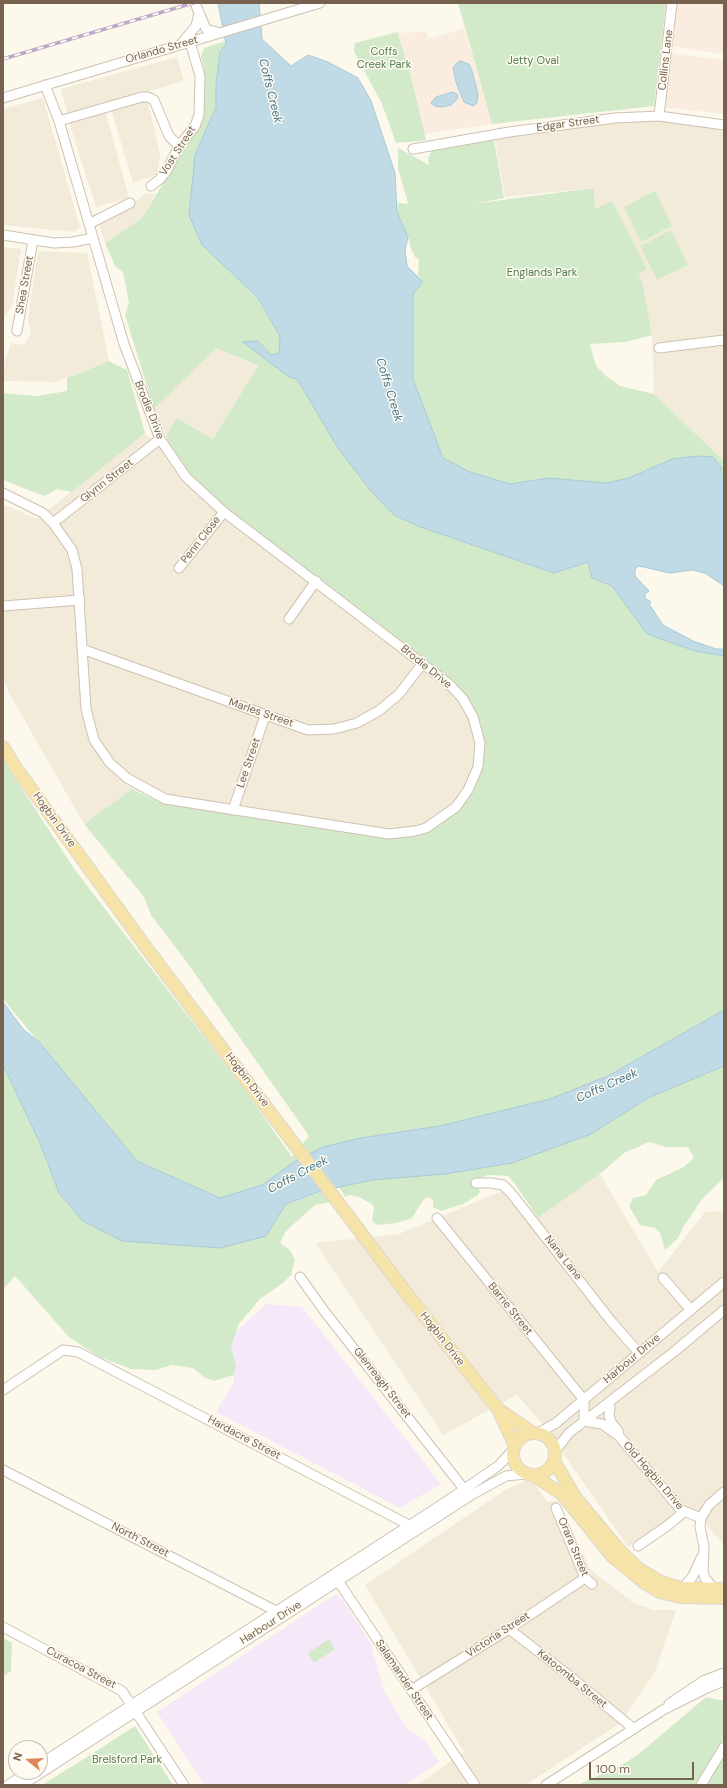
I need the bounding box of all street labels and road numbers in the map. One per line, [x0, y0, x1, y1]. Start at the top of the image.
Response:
street label: Collins Lane [656, 29, 676, 91]
street label: Orlando Street [124, 33, 200, 67]
street label: Edgar Street [536, 113, 600, 135]
street label: Vost Street [157, 124, 199, 178]
street label: Shea Street [13, 255, 37, 315]
street label: Brodie Drive [131, 379, 167, 441]
street label: Glynn Street [78, 456, 136, 506]
street label: Penn Close [178, 514, 224, 566]
street label: Brodie Drive [398, 642, 454, 692]
street label: Marles Street [227, 696, 295, 730]
street label: Lee Street [234, 736, 264, 790]
street label: Hogbin Drive [30, 790, 78, 850]
street label: Hogbin Drive [222, 1050, 272, 1110]
street label: Nana Lane [541, 1233, 585, 1283]
street label: Barrie Street [485, 1280, 535, 1338]
street label: Hogbin Drive [417, 1309, 467, 1369]
street label: Harbour Drive [601, 1331, 663, 1387]
street label: Glenreagh Street [350, 1345, 414, 1421]
street label: Hardacre Street [205, 1413, 283, 1463]
street label: Old Hogbin Drive [620, 1439, 686, 1513]
street label: Orara Street [555, 1516, 591, 1578]
street label: North Street [109, 1520, 171, 1560]
street label: Harbour Drive [238, 1598, 304, 1648]
street label: Victoria Street [464, 1609, 532, 1661]
street label: Salamander Street [372, 1637, 436, 1723]
street label: Curacoa Street [44, 1644, 118, 1692]
street label: Katoomba Street [534, 1647, 610, 1711]

